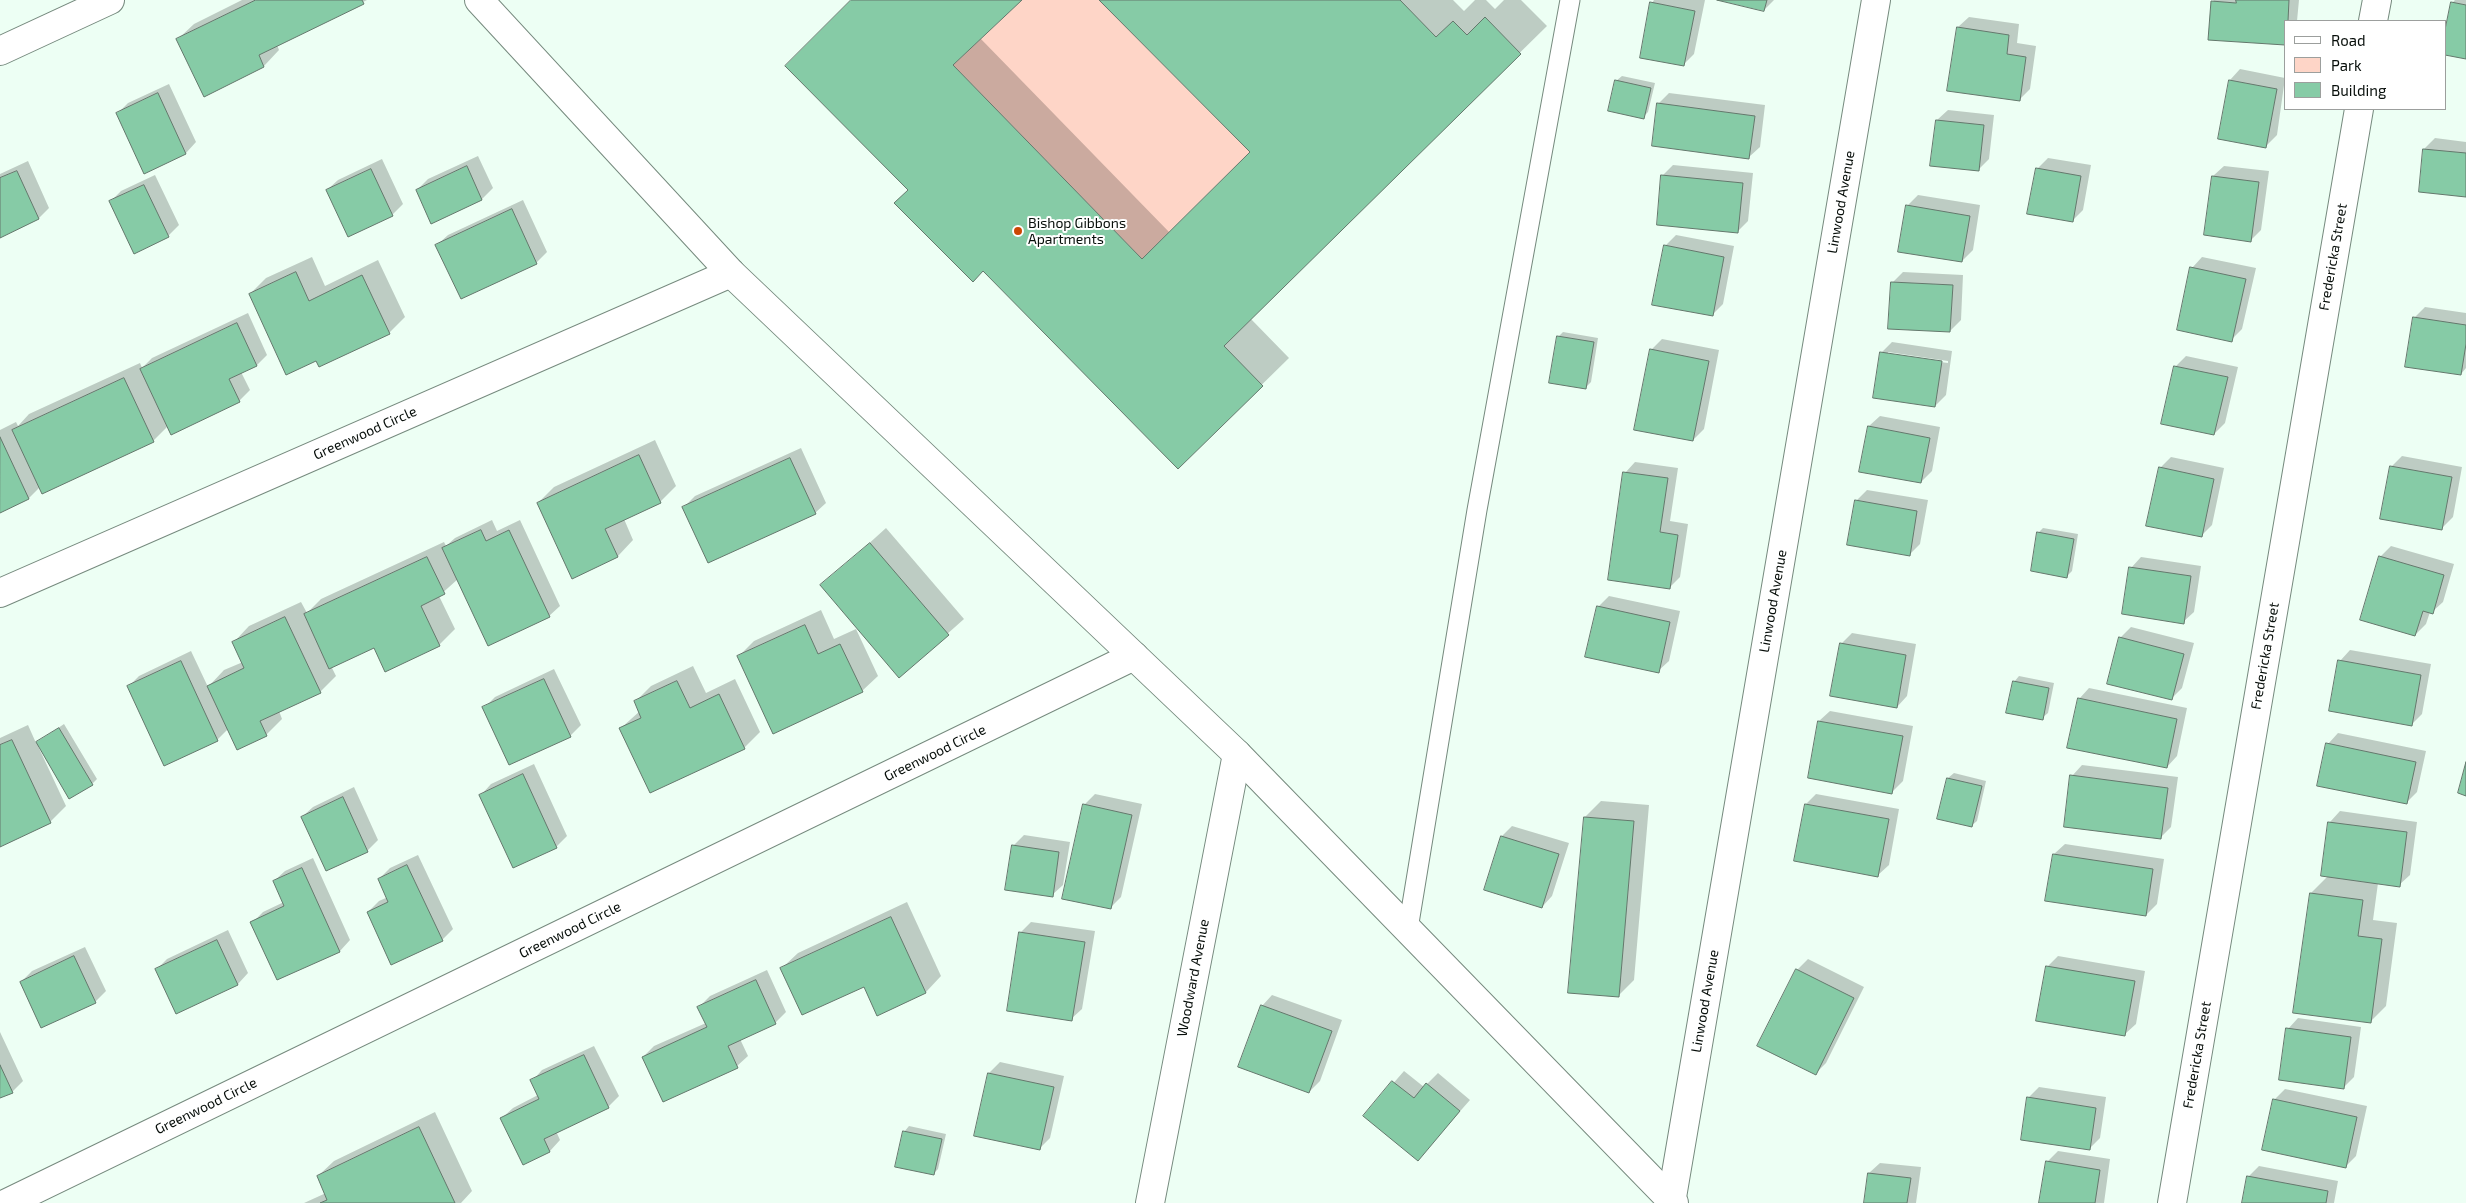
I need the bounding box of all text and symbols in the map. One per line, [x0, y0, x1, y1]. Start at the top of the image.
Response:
legend [2284, 20, 2446, 110]
text: Road [2331, 31, 2366, 49]
text: Park [2331, 56, 2362, 74]
text: Building [2331, 81, 2386, 99]
street label: Linwood Avenue [1824, 149, 1858, 255]
street label: Fredericka Street [2315, 202, 2351, 312]
place label: Bishop Gibbons Apartments [1028, 215, 1126, 248]
marker: Bishop Gibbons Apartments [1012, 225, 1024, 237]
street label: Greenwood Circle [311, 403, 419, 463]
street label: Linwood Avenue [1756, 548, 1790, 654]
street label: Fredericka Street [2247, 601, 2283, 711]
street label: Greenwood Circle [881, 721, 989, 785]
street label: Greenwood Circle [516, 898, 624, 962]
street label: Woodward Avenue [1173, 918, 1213, 1038]
street label: Linwood Avenue [1688, 948, 1722, 1054]
street label: Fredericka Street [2179, 1000, 2215, 1110]
street label: Greenwood Circle [152, 1074, 260, 1138]

